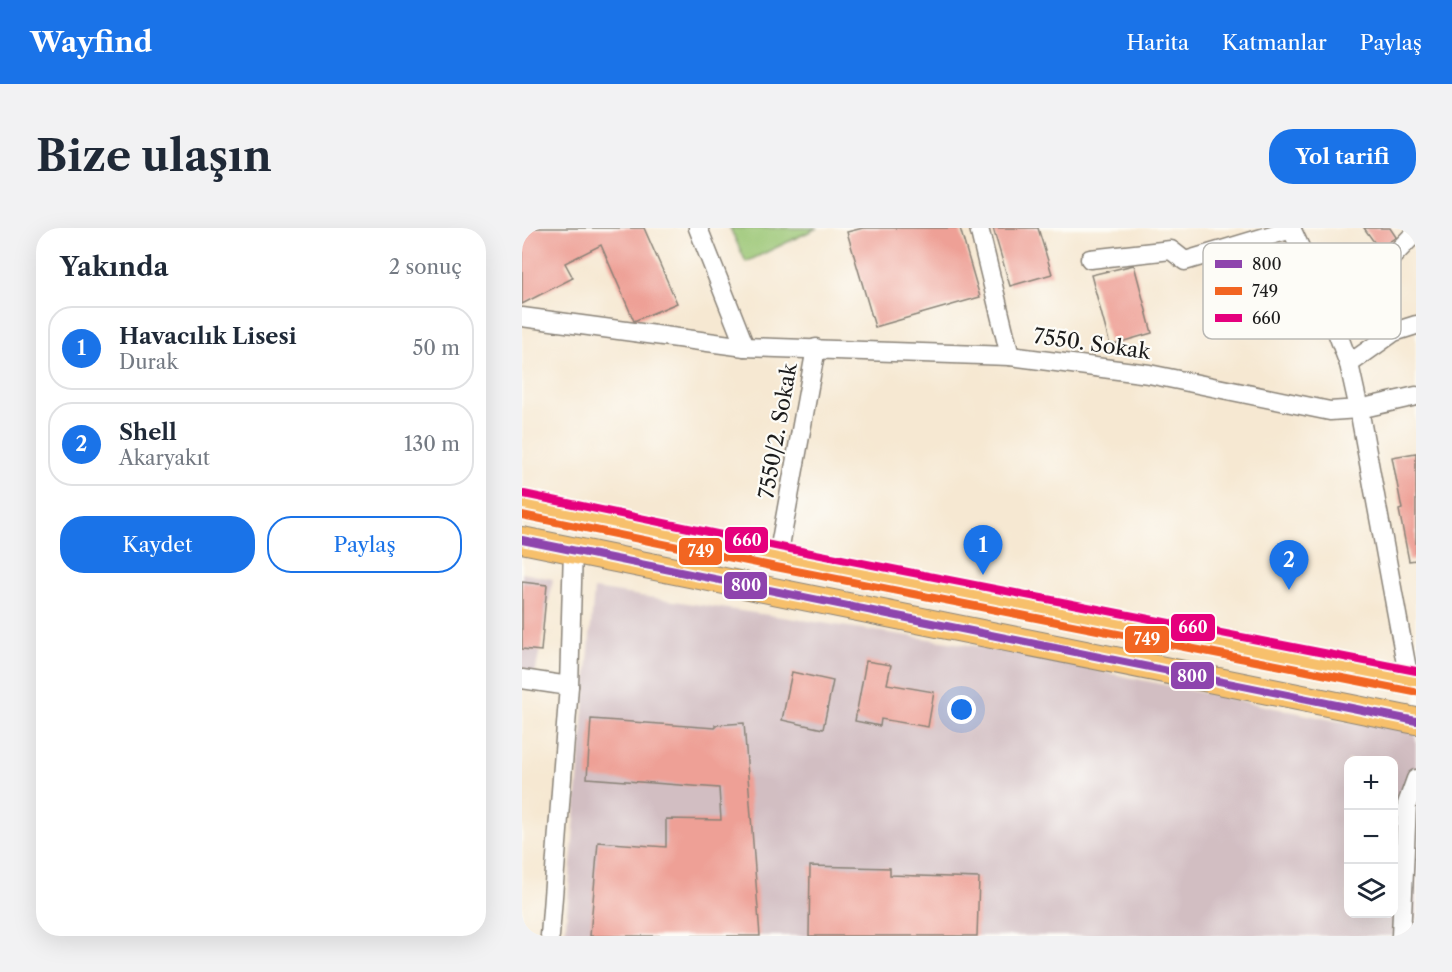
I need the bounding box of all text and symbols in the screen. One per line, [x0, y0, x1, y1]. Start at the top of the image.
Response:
text: Wayfind [30, 25, 152, 59]
text: Harita [1126, 30, 1189, 55]
text: Katmanlar [1222, 30, 1327, 55]
text: Paylaş [1360, 30, 1422, 55]
button: Yol tarifi [1269, 129, 1416, 184]
text: Bize ulaşın [36, 130, 272, 182]
legend [1203, 243, 1401, 339]
text: Yakında [60, 251, 169, 283]
text: 800 [1252, 254, 1282, 274]
text: 2 sonuç [389, 255, 462, 279]
text: 749 [1252, 281, 1278, 301]
text: 660 [1252, 308, 1281, 328]
text: Havacılık Lisesi [119, 323, 297, 350]
street label: 7550. Sokak [1032, 323, 1153, 364]
text: 1 [77, 336, 86, 360]
text: 50 m [413, 336, 460, 360]
text: Durak [119, 350, 178, 374]
street label: 7550/2. Sokak [753, 360, 802, 501]
text: Shell [119, 419, 177, 446]
text: 2 [76, 432, 87, 456]
text: 130 m [404, 432, 460, 456]
text: Akaryakıt [119, 446, 210, 470]
button: Kaydet [60, 516, 255, 573]
button: Paylaş [267, 516, 462, 573]
line badge: 660 [724, 526, 769, 554]
pin: 1 [964, 526, 1002, 575]
text: 660 [732, 530, 762, 550]
line badge: 749 [678, 537, 723, 566]
pin: 2 [1270, 540, 1308, 590]
text: 749 [688, 541, 714, 561]
line badge: 800 [723, 571, 768, 600]
text: 800 [731, 575, 761, 595]
line badge: 660 [1170, 613, 1216, 642]
text: 660 [1178, 617, 1208, 637]
line badge: 749 [1124, 625, 1170, 654]
text: 749 [1134, 629, 1160, 649]
line badge: 800 [1170, 661, 1215, 690]
text: 800 [1177, 666, 1207, 686]
your location [947, 695, 976, 724]
map controls [1344, 756, 1398, 918]
button: + [1344, 756, 1398, 810]
button: − [1344, 810, 1398, 864]
button: layers [1344, 864, 1398, 918]

